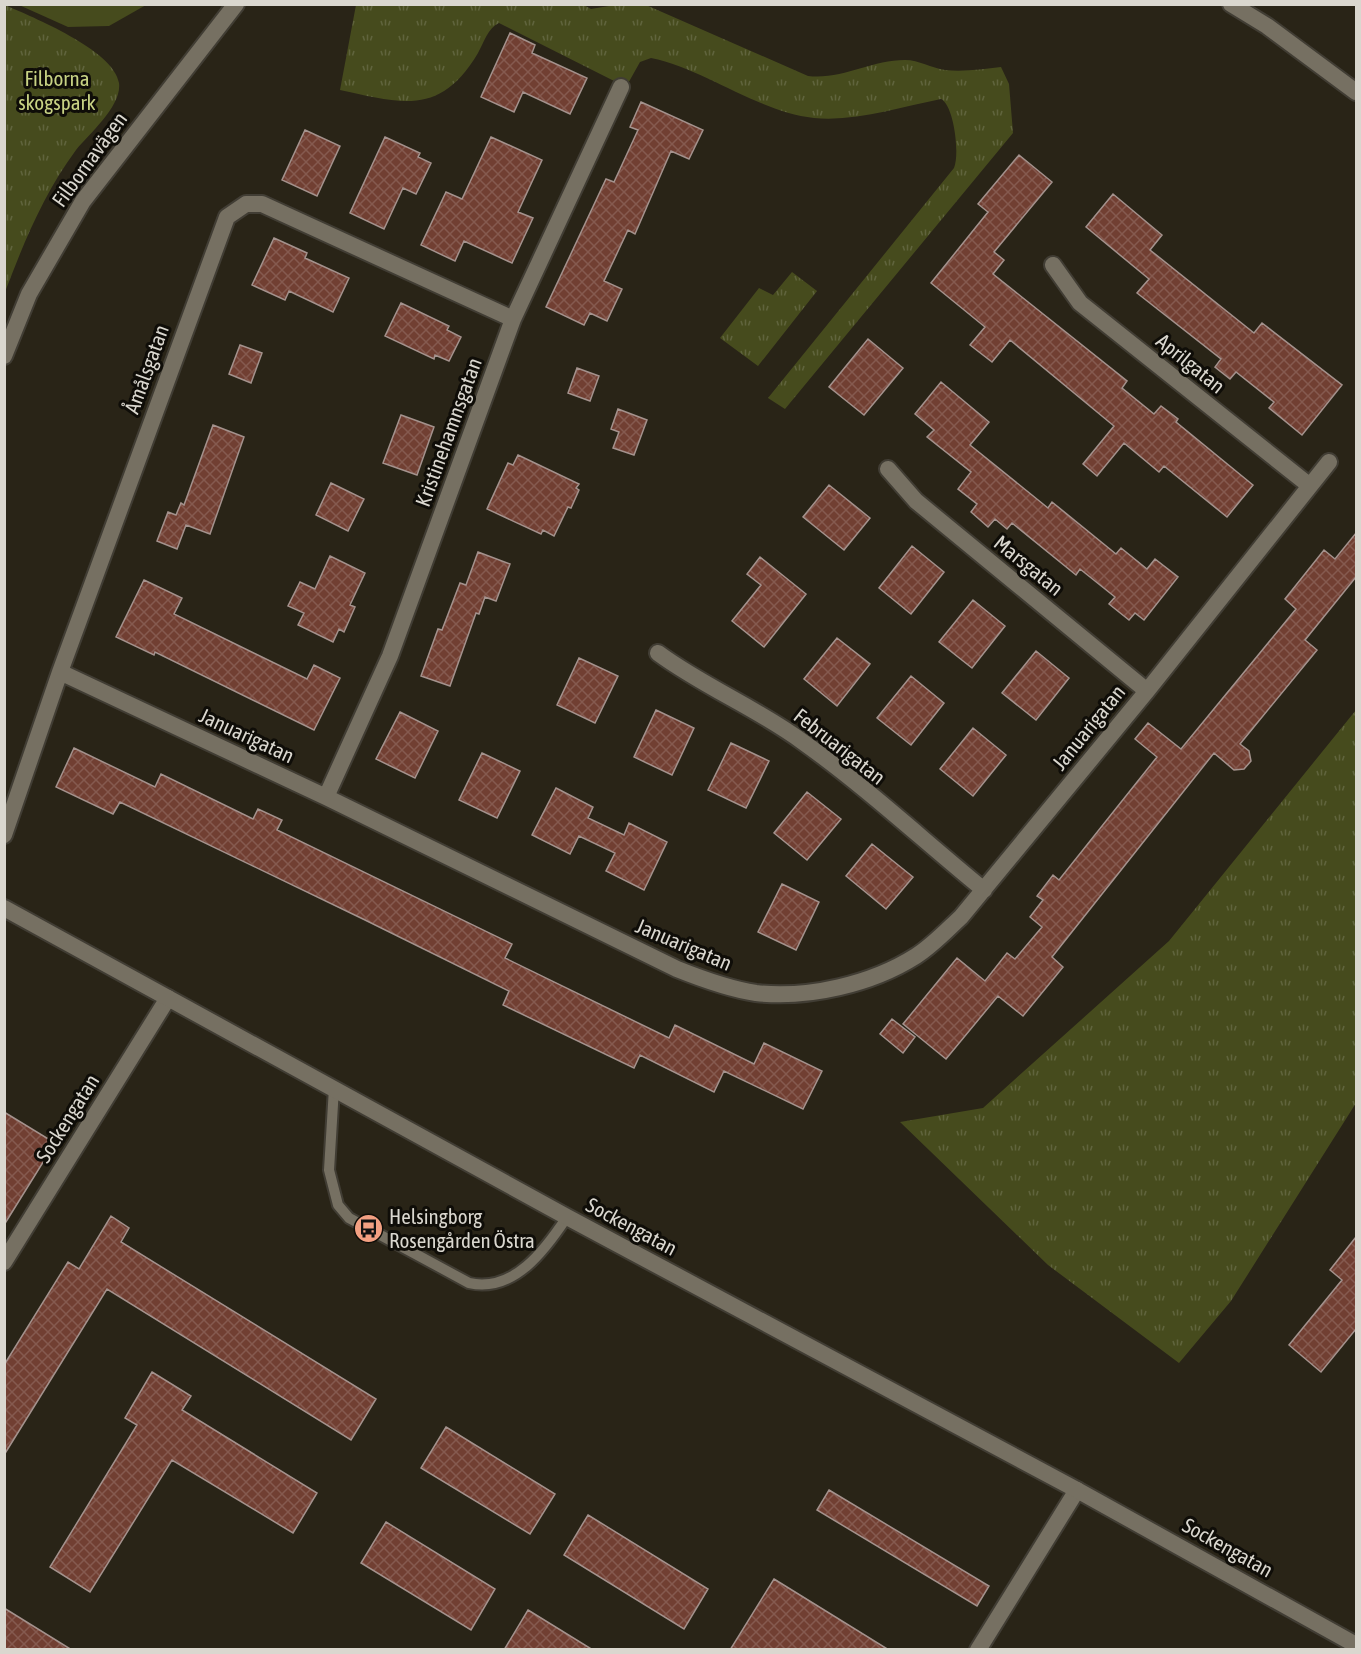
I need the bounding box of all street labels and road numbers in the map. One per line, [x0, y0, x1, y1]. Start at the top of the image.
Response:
street label: Filbornavägen [47, 107, 131, 211]
street label: Åmålsgatan [119, 321, 173, 417]
street label: Aprilgatan [1152, 328, 1230, 398]
street label: Kristinehamnsgatan [410, 354, 486, 510]
street label: Marsgatan [990, 530, 1068, 600]
street label: Januarigatan [1047, 680, 1129, 774]
street label: Januarigatan [196, 703, 298, 767]
street label: Februarigatan [790, 703, 890, 789]
street label: Januarigatan [632, 913, 736, 975]
street label: Sockengatan [30, 1070, 104, 1166]
street label: Sockengatan [582, 1192, 682, 1260]
street label: Sockengatan [1179, 1512, 1277, 1582]

